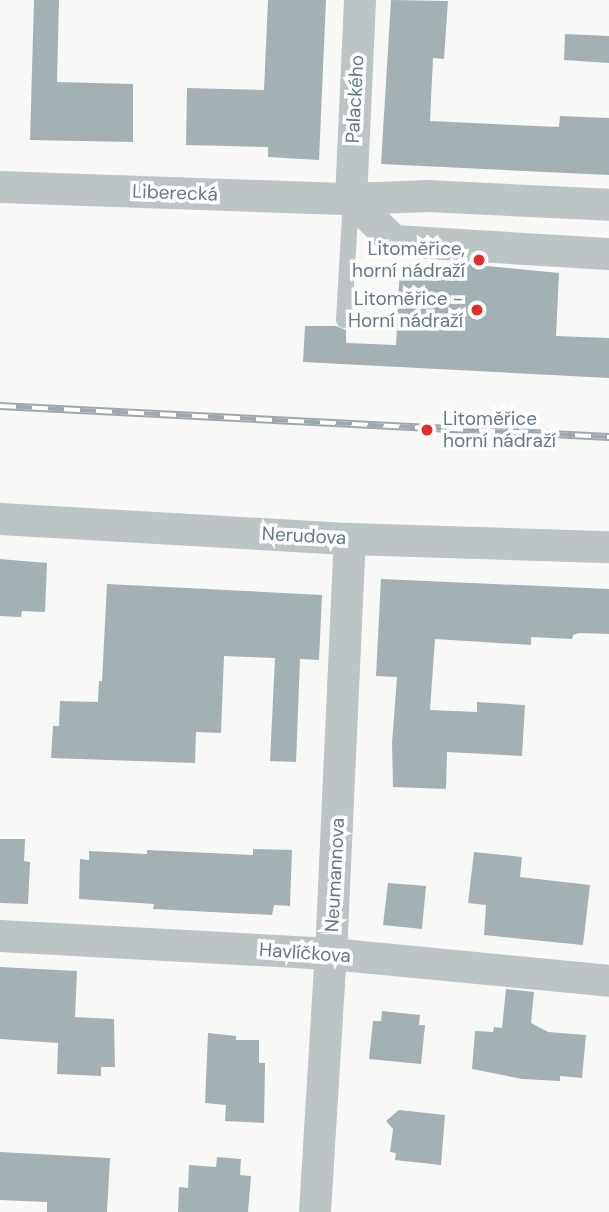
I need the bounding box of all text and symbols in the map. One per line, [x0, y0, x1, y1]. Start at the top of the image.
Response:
street label: Palackého [341, 54, 369, 144]
street label: Liberecká [132, 180, 218, 206]
place label: Litoměřice, horní nádraží [352, 238, 465, 282]
marker: Litoměřice, horní nádraží [471, 252, 487, 268]
place label: Litoměřice - Horní nádraží [348, 288, 463, 332]
marker: Litoměřice - Horní nádraží [469, 302, 485, 318]
place label: Litoměřice horní nádraží [443, 408, 556, 452]
marker: Litoměřice horní nádraží [417, 420, 437, 440]
street label: Nerudova [261, 522, 347, 550]
street label: Neumannova [321, 817, 349, 933]
street label: Havlíčkova [258, 938, 352, 968]

